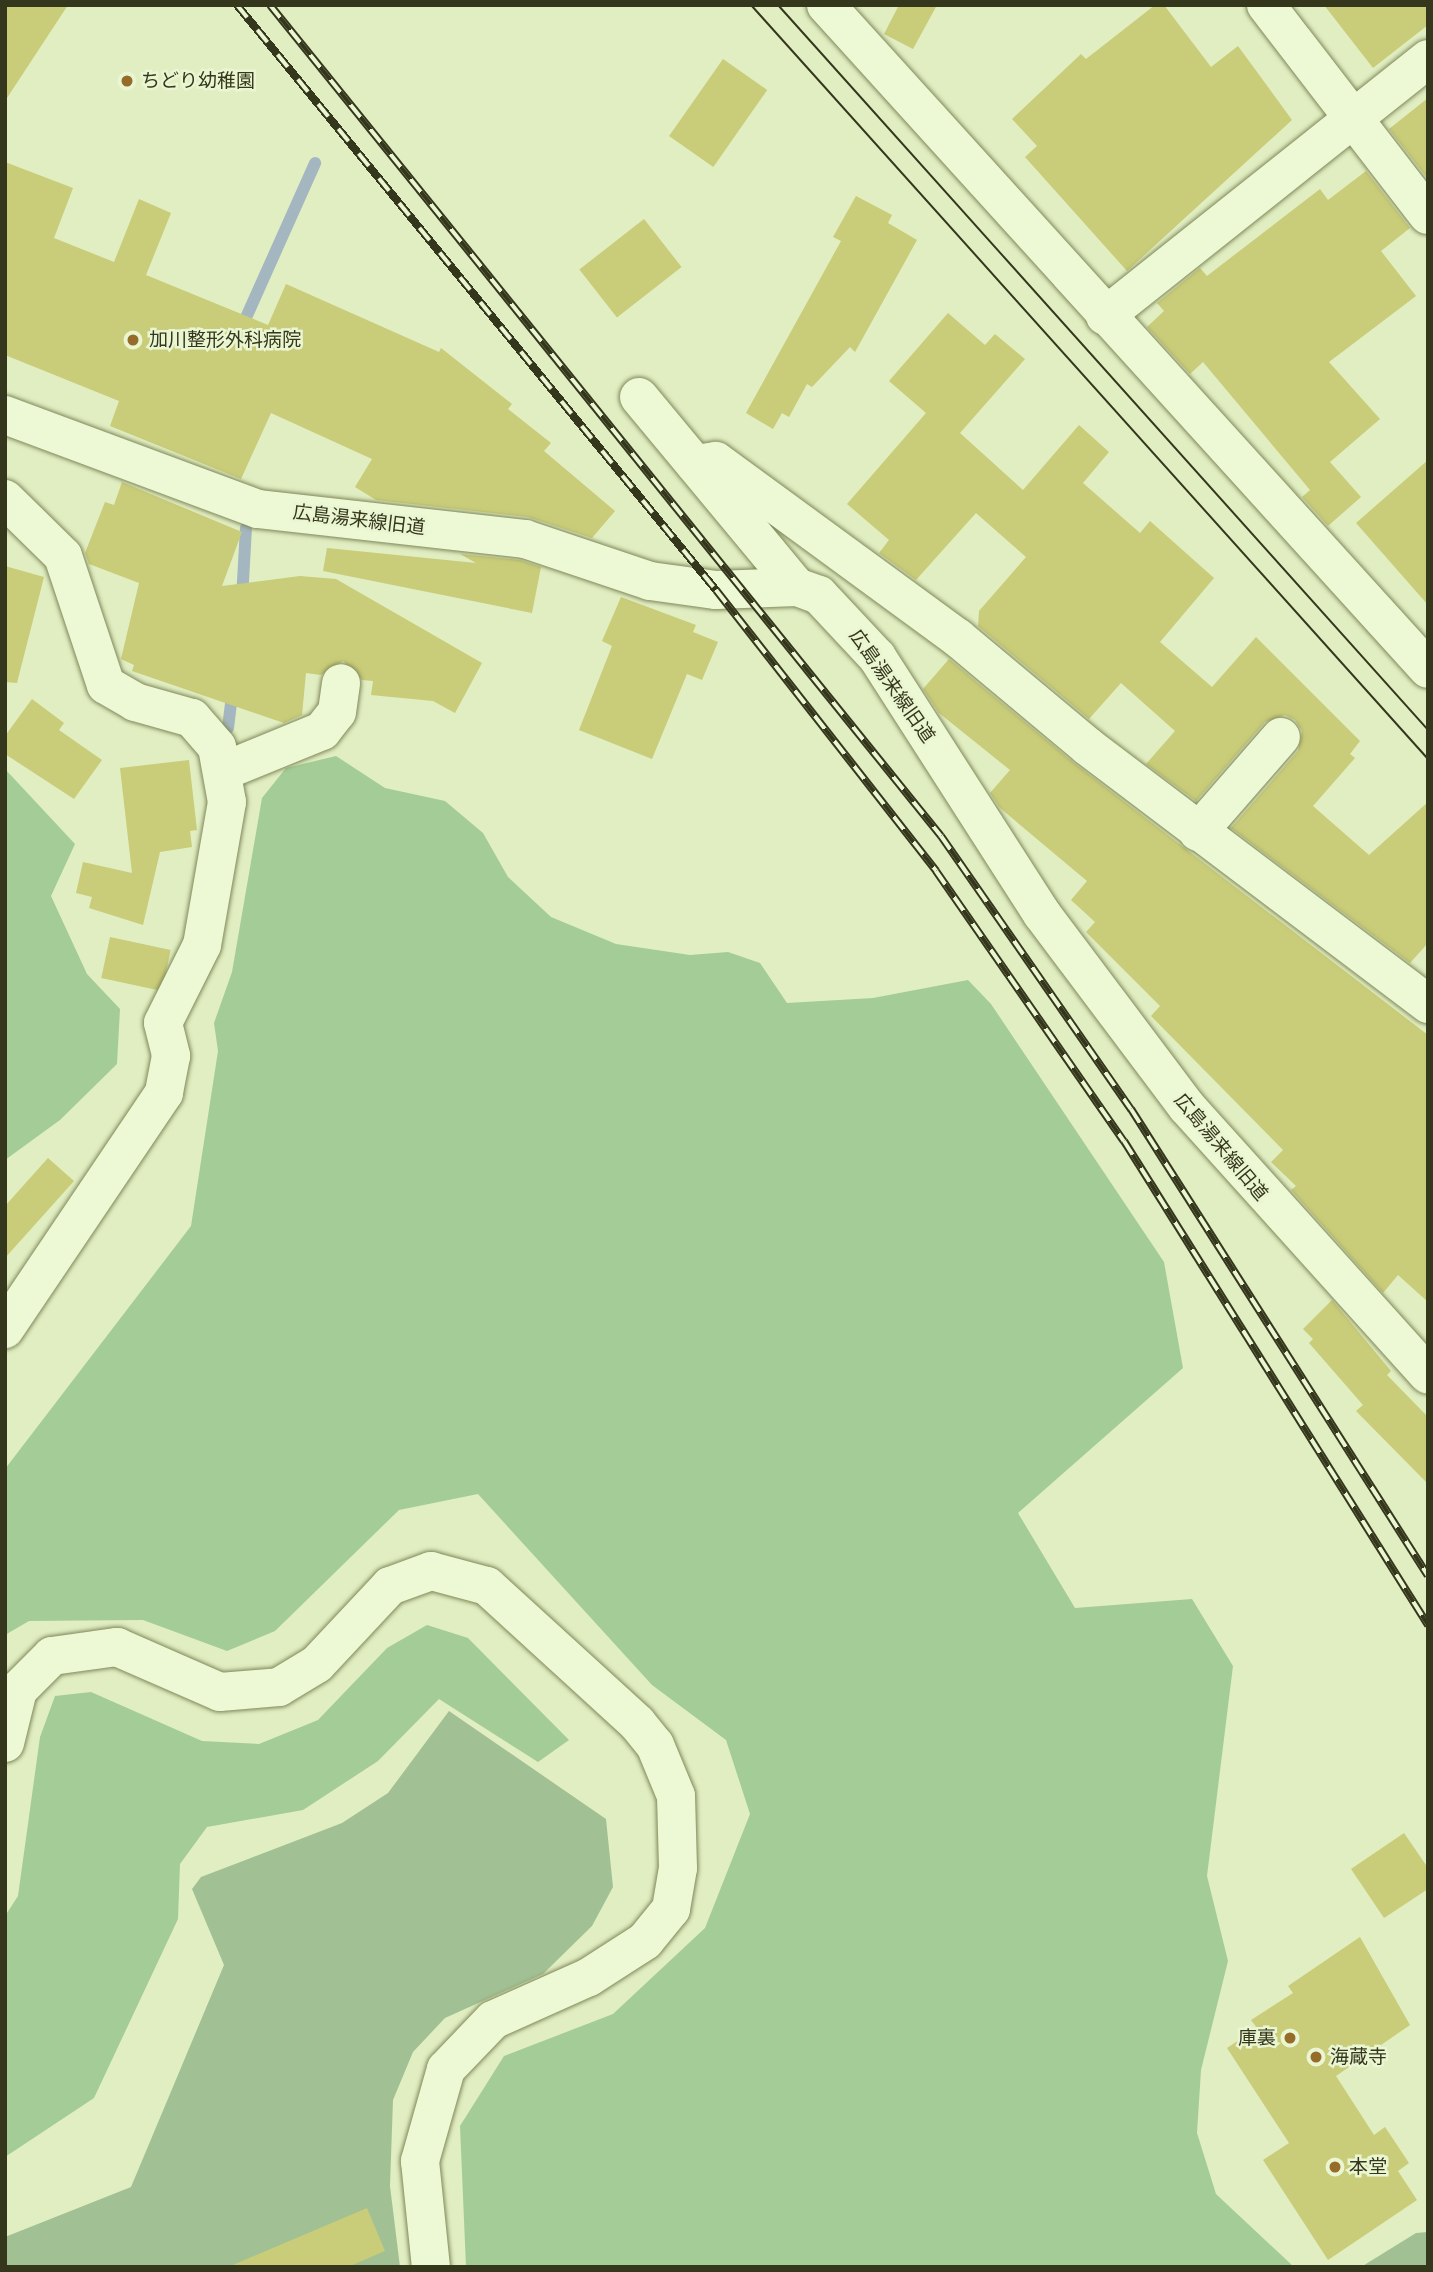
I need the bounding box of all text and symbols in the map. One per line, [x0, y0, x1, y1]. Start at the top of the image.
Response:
place label: ちどり幼稚園 [141, 70, 255, 92]
marker: ちどり幼稚園 [119, 73, 135, 89]
place label: 加川整形外科病院 [149, 329, 301, 351]
marker: 加川整形外科病院 [123, 330, 143, 350]
street label: 広島湯来線旧道 [292, 501, 426, 539]
street label: 広島湯来線旧道 [845, 625, 939, 747]
street label: 広島湯来線旧道 [1170, 1089, 1272, 1205]
place label: 庫裏 [1238, 2027, 1276, 2049]
marker: 庫裏 [1282, 2030, 1298, 2046]
place label: 海蔵寺 [1330, 2046, 1387, 2068]
marker: 海蔵寺 [1308, 2049, 1324, 2065]
place label: 本堂 [1349, 2156, 1387, 2178]
marker: 本堂 [1327, 2159, 1343, 2175]

